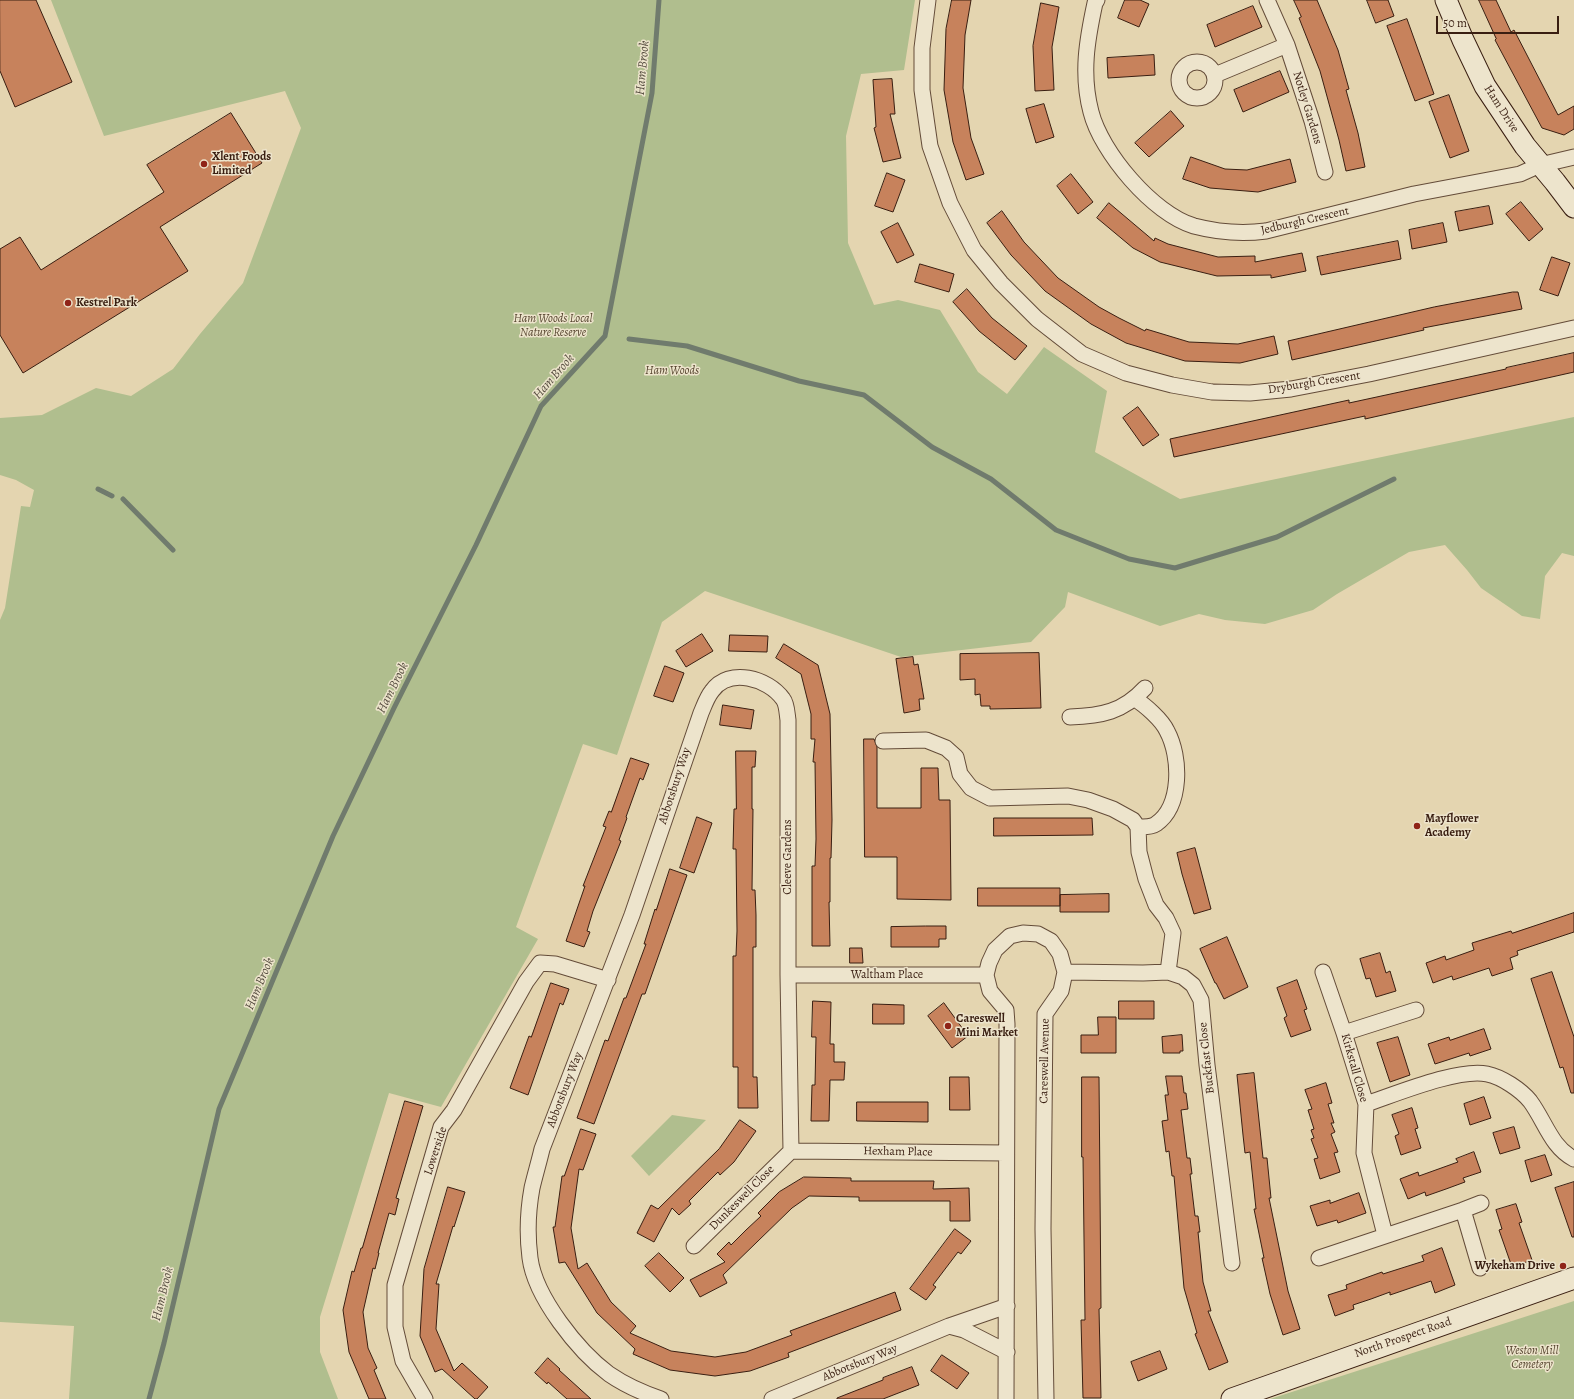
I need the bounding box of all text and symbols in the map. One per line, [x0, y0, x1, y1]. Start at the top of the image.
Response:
scale bar [1438, 8, 1561, 34]
text: 50 m [1443, 15, 1467, 31]
water label: Ham Brook [633, 40, 653, 96]
street label: Notley Gardens [1289, 70, 1325, 146]
street label: Ham Drive [1480, 83, 1522, 135]
place label: Xlent Foods Limited [212, 150, 271, 178]
marker: Xlent Foods Limited [199, 159, 209, 169]
street label: Jedburgh Crescent [1260, 204, 1350, 238]
place label: Kestrel Park [76, 296, 137, 310]
marker: Kestrel Park [63, 298, 73, 308]
park label: Ham Woods Local Nature Reserve [513, 312, 593, 340]
water label: Ham Brook [530, 351, 578, 403]
park label: Ham Woods [645, 364, 699, 378]
street label: Dryburgh Crescent [1267, 369, 1361, 397]
water label: Ham Brook [374, 660, 412, 716]
street label: Abbotsbury Way [656, 746, 694, 826]
place label: Mayflower Academy [1425, 812, 1479, 840]
street label: Cleeve Gardens [781, 819, 795, 895]
marker: Mayflower Academy [1412, 821, 1422, 831]
water label: Ham Brook [242, 956, 278, 1012]
street label: Waltham Place [851, 968, 923, 982]
place label: Careswell Mini Market [956, 1012, 1018, 1040]
street label: Careswell Avenue [1037, 1018, 1053, 1104]
marker: Careswell Mini Market [943, 1021, 953, 1031]
street label: Buckfast Close [1196, 1021, 1218, 1095]
street label: Kirkstall Close [1337, 1032, 1371, 1104]
street label: Abbotsbury Way [544, 1050, 586, 1130]
street label: Lowerside [421, 1125, 451, 1177]
street label: Hexham Place [863, 1144, 933, 1160]
street label: Dunkeswell Close [707, 1163, 777, 1233]
place label: Wykeham Drive [1475, 1259, 1555, 1273]
marker: Wykeham Drive [1558, 1261, 1568, 1271]
water label: Ham Brook [149, 1265, 177, 1323]
street label: North Prospect Road [1353, 1315, 1453, 1361]
street label: Abbotsbury Way [820, 1341, 900, 1385]
park label: Weston Mill Cemetery [1505, 1344, 1559, 1372]

